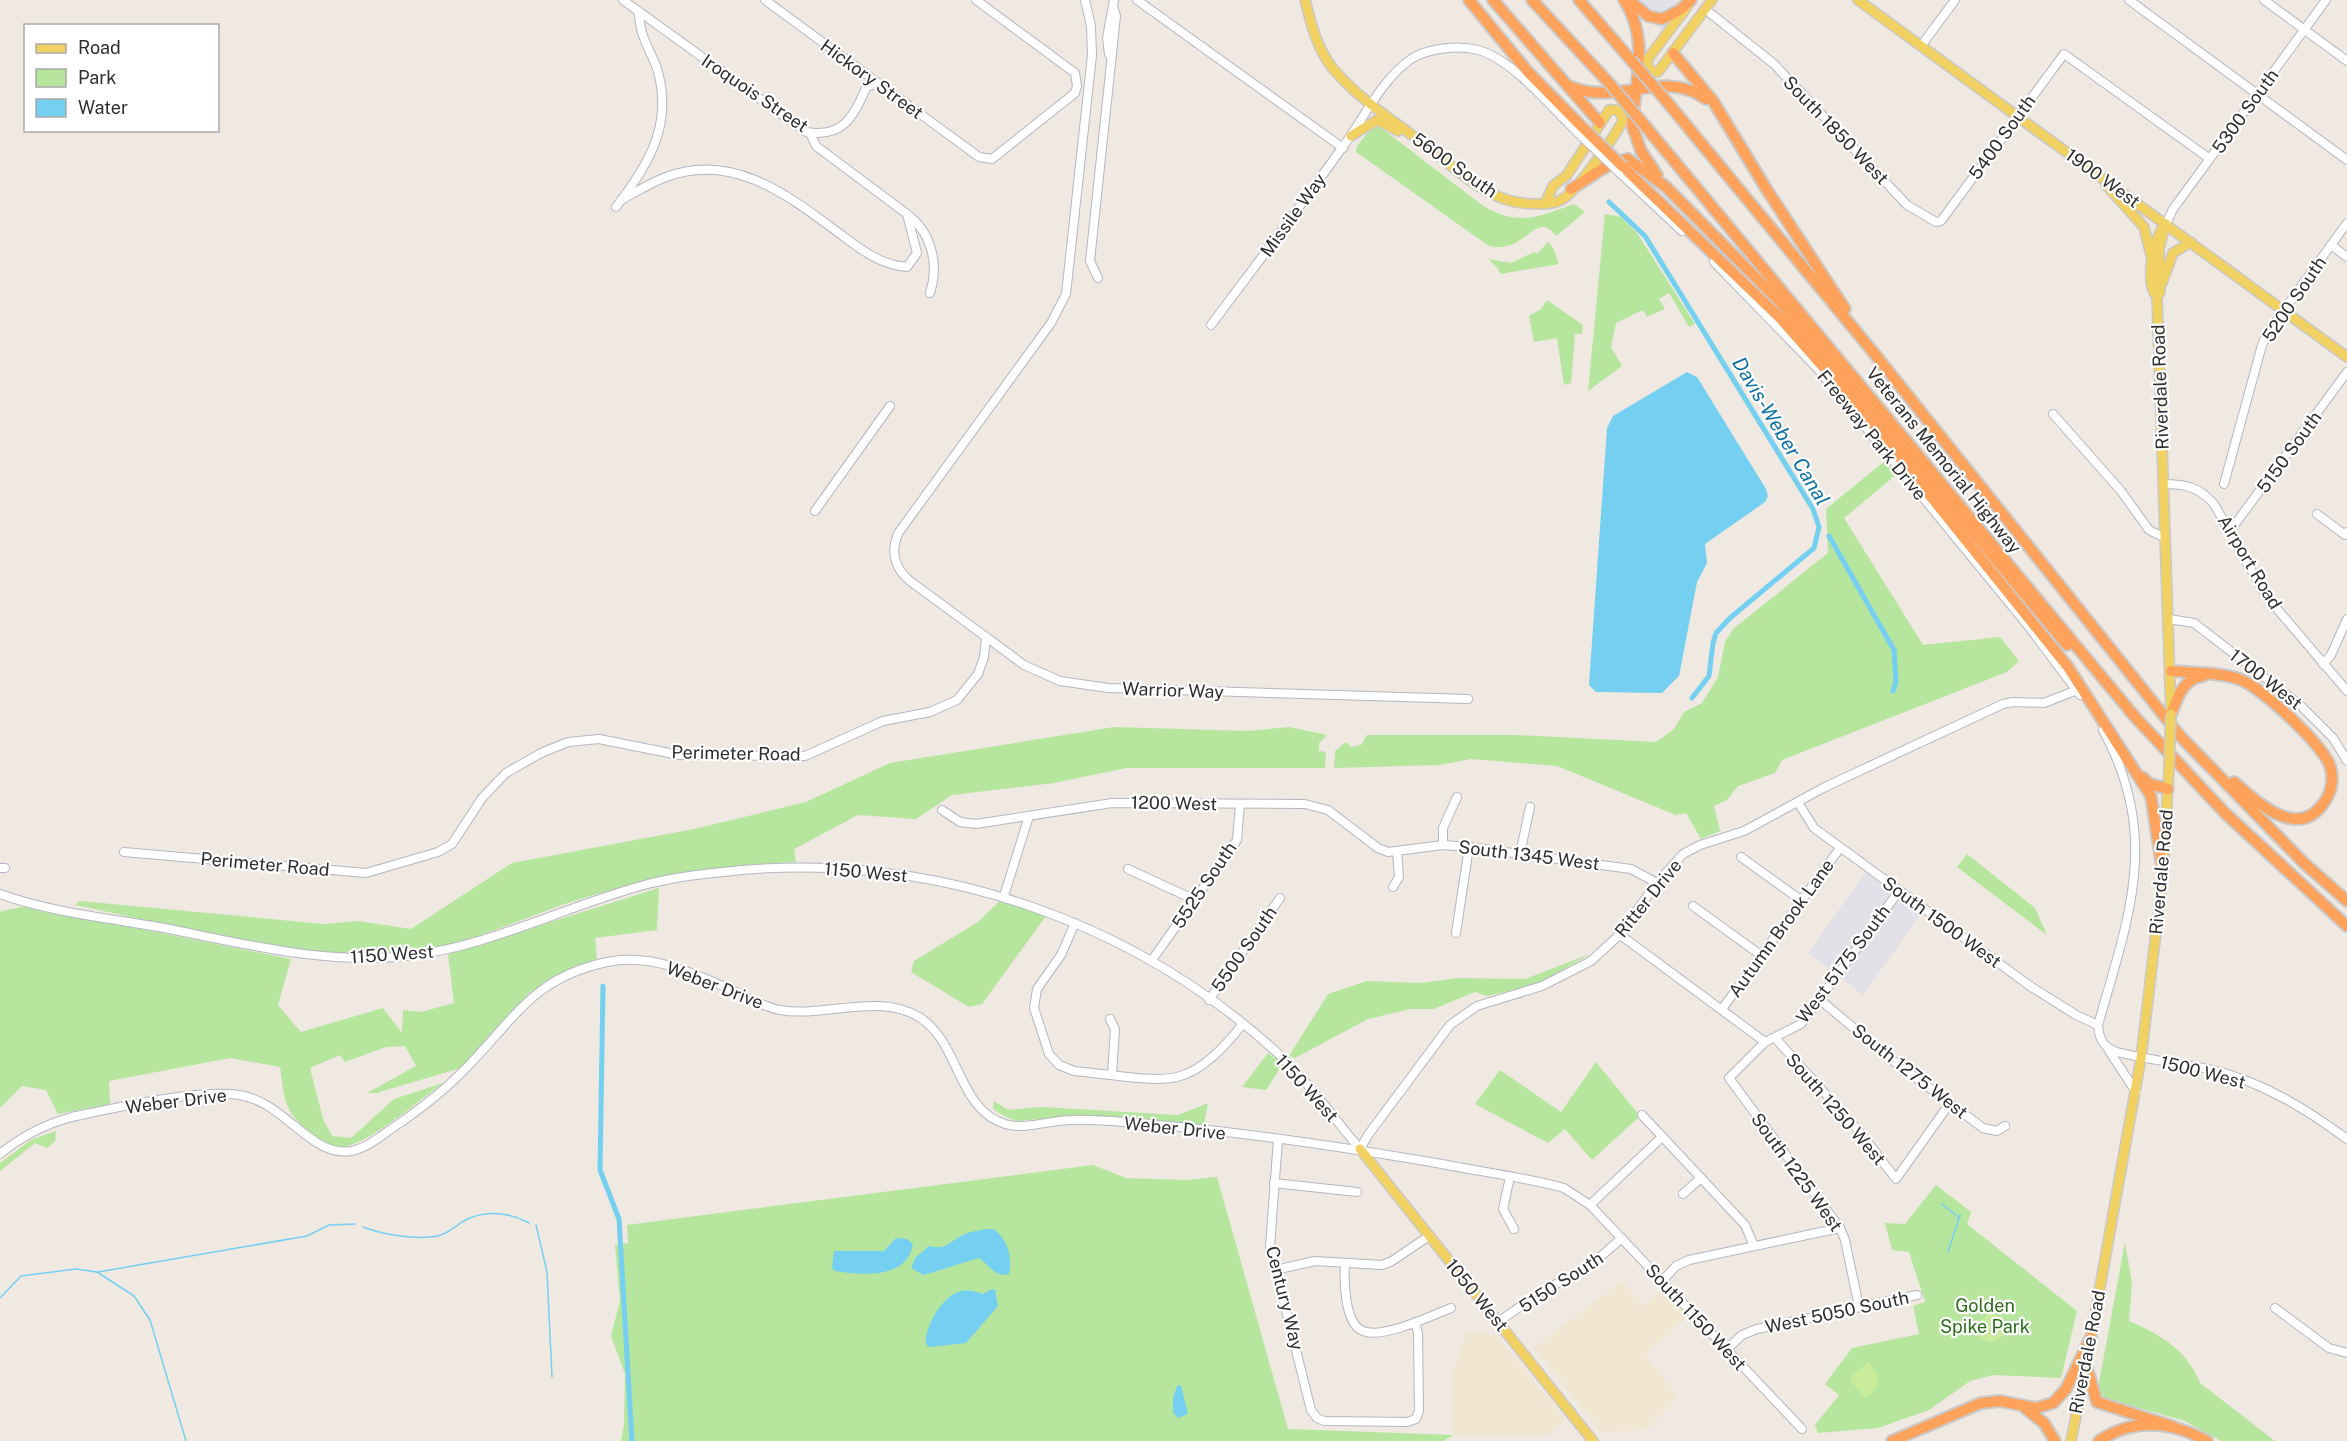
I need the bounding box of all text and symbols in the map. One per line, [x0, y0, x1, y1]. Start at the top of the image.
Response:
legend [24, 24, 219, 132]
street label: Hickory Street [817, 35, 927, 123]
text: Road [78, 37, 121, 58]
street label: Iroquois Street [698, 50, 812, 136]
street label: 5300 South [2207, 65, 2283, 157]
text: Park [78, 67, 116, 88]
street label: South 1850 West [1779, 72, 1893, 188]
street label: 5400 South [1964, 91, 2040, 183]
text: Water [78, 97, 128, 118]
street label: 5600 South [1408, 128, 1502, 202]
street label: 1900 West [2062, 144, 2144, 212]
street label: Missile Way [1256, 169, 1330, 261]
street label: 5200 South [2258, 252, 2330, 346]
street label: Riverdale Road [2147, 324, 2173, 450]
water label: Davis-Weber Canal [1727, 352, 1835, 510]
street label: Veterans Memorial Highway [1862, 362, 2026, 558]
street label: Freeway Park Drive [1813, 366, 1931, 504]
street label: 5150 South [2252, 407, 2326, 497]
street label: Airport Road [2214, 511, 2286, 613]
street label: 1700 West [2226, 644, 2306, 714]
street label: Warrior Way [1122, 678, 1225, 702]
street label: Perimeter Road [671, 741, 801, 765]
street label: 1200 West [1131, 792, 1217, 814]
street label: Riverdale Road [2145, 809, 2177, 935]
street label: South 1345 West [1457, 836, 1601, 874]
street label: 5525 South [1167, 838, 1241, 932]
street label: Perimeter Road [200, 848, 330, 880]
street label: Ritter Drive [1610, 855, 1686, 941]
street label: Autumn Brook Lane [1724, 855, 1838, 1001]
street label: 1150 West [823, 858, 909, 886]
street label: South 1500 West [1879, 872, 2005, 972]
street label: West 5175 South [1792, 901, 1894, 1027]
street label: 5500 South [1207, 902, 1281, 996]
street label: 1150 West [350, 941, 434, 967]
street label: Weber Drive [664, 957, 766, 1013]
street label: South 1275 West [1848, 1019, 1972, 1123]
street label: South 1250 West [1782, 1049, 1890, 1169]
street label: 1150 West [1271, 1050, 1343, 1126]
street label: 1500 West [2158, 1051, 2248, 1093]
street label: Weber Drive [124, 1084, 228, 1118]
street label: South 1225 West [1747, 1109, 1847, 1235]
street label: Weber Drive [1123, 1112, 1227, 1144]
street label: Century Way [1262, 1244, 1308, 1353]
street label: 5150 South [1515, 1247, 1607, 1317]
street label: 1050 West [1441, 1254, 1513, 1336]
street label: South 1150 West [1641, 1259, 1751, 1375]
street label: West 5050 South [1763, 1287, 1911, 1337]
street label: Riverdale Road [2065, 1289, 2109, 1415]
park label: Golden Spike Park [1940, 1295, 2030, 1337]

